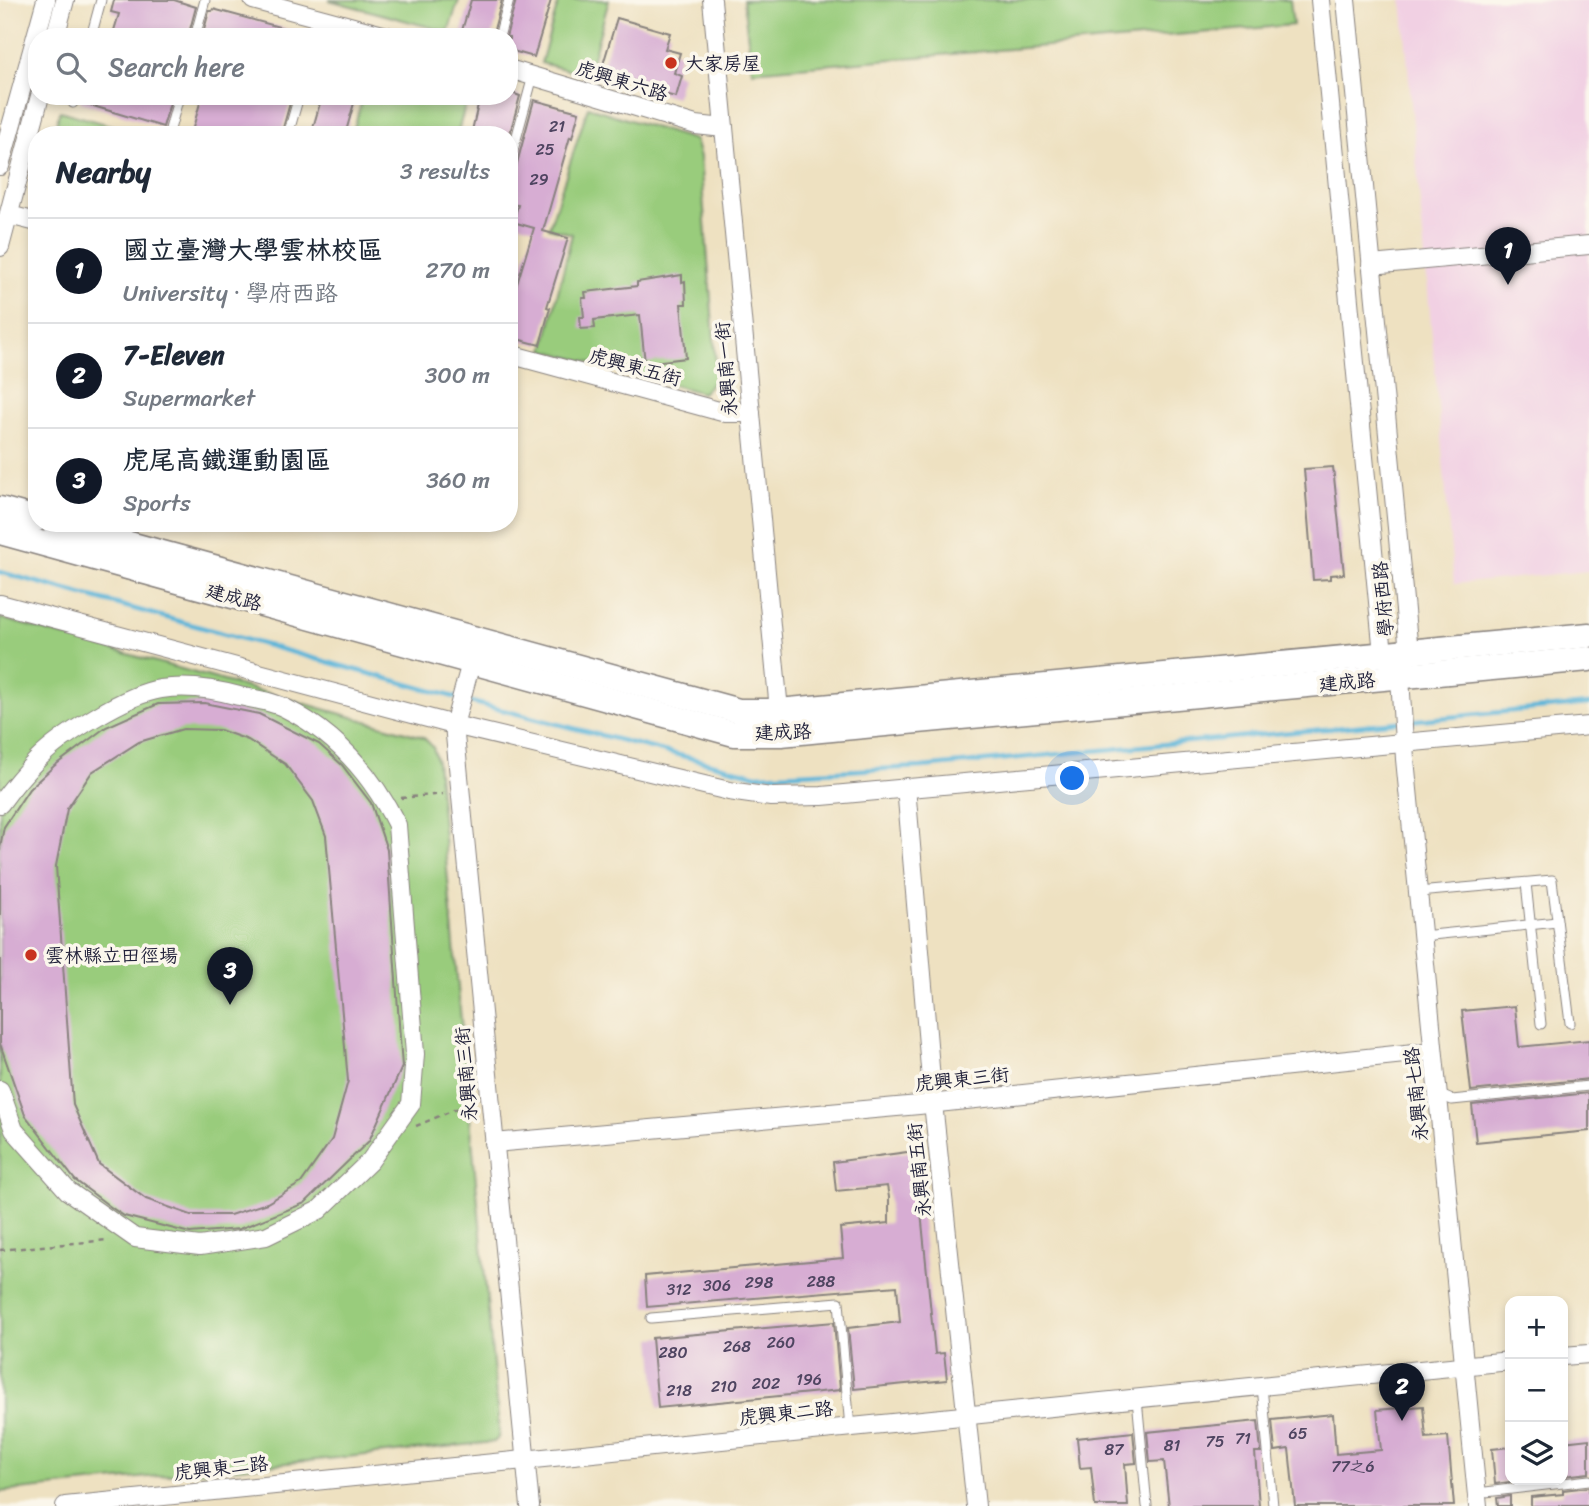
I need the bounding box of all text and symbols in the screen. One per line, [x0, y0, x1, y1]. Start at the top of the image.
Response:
search box [28, 28, 518, 105]
text: Search here [108, 44, 245, 90]
place label: 大家房屋 [685, 47, 761, 80]
icon: search [52, 48, 90, 86]
street label: 虎興東六路 [572, 51, 672, 111]
marker: 大家房屋 [663, 55, 679, 71]
house number: 21 [549, 112, 565, 141]
house number: 25 [535, 135, 555, 164]
text: Nearby [56, 145, 151, 199]
text: 3 results [400, 151, 490, 192]
house number: 29 [529, 165, 549, 194]
text: 國立臺灣大學雲林校區 [123, 227, 383, 273]
pin: 1 [1485, 227, 1531, 285]
text: 1 [74, 250, 84, 291]
text: 270 m [425, 250, 490, 291]
text: University · 學府西路 [123, 273, 338, 314]
street label: 永興南一街 [705, 320, 747, 418]
text: 7-Eleven [123, 332, 225, 378]
street label: 虎興東五街 [585, 339, 685, 395]
text: 2 [72, 355, 86, 396]
text: 300 m [425, 355, 490, 396]
text: Supermarket [123, 378, 255, 419]
text: 虎尾高鐵運動園區 [123, 437, 331, 483]
text: 3 [73, 460, 85, 501]
text: 360 m [426, 460, 490, 501]
text: Sports [123, 483, 191, 524]
street label: 學府西路 [1363, 560, 1403, 638]
street label: 建成路 [202, 574, 266, 620]
street label: 建成路 [1317, 663, 1377, 701]
street label: 建成路 [754, 715, 812, 749]
your location [1055, 761, 1089, 795]
place label: 雲林縣立田徑場 [45, 939, 178, 972]
marker: 雲林縣立田徑場 [23, 947, 39, 963]
pin: 3 [207, 947, 253, 1005]
street label: 永興南三街 [445, 1025, 487, 1123]
street label: 永興南七路 [1395, 1045, 1437, 1143]
street label: 虎興東三街 [913, 1058, 1011, 1100]
street label: 永興南五街 [898, 1121, 940, 1219]
house number: 288 [807, 1267, 836, 1296]
house number: 298 [745, 1268, 774, 1297]
house number: 306 [703, 1271, 731, 1300]
house number: 312 [667, 1275, 691, 1304]
map controls [1505, 1296, 1568, 1485]
button: + [1505, 1296, 1568, 1359]
house number: 260 [767, 1328, 795, 1357]
house number: 268 [723, 1332, 751, 1361]
house number: 280 [659, 1338, 688, 1367]
button: − [1505, 1359, 1568, 1422]
pin: 2 [1379, 1363, 1425, 1421]
house number: 196 [796, 1365, 822, 1394]
house number: 202 [752, 1369, 780, 1398]
house number: 210 [711, 1372, 737, 1401]
house number: 218 [666, 1376, 692, 1405]
street label: 虎興東二路 [737, 1392, 835, 1434]
house number: 65 [1289, 1419, 1308, 1448]
button: layers [1505, 1422, 1568, 1485]
house number: 71 [1235, 1424, 1251, 1453]
house number: 75 [1206, 1427, 1225, 1456]
house number: 81 [1164, 1431, 1180, 1460]
house number: 87 [1105, 1435, 1124, 1464]
street label: 虎興東二路 [172, 1447, 270, 1489]
house number: 77之6 [1331, 1452, 1375, 1481]

